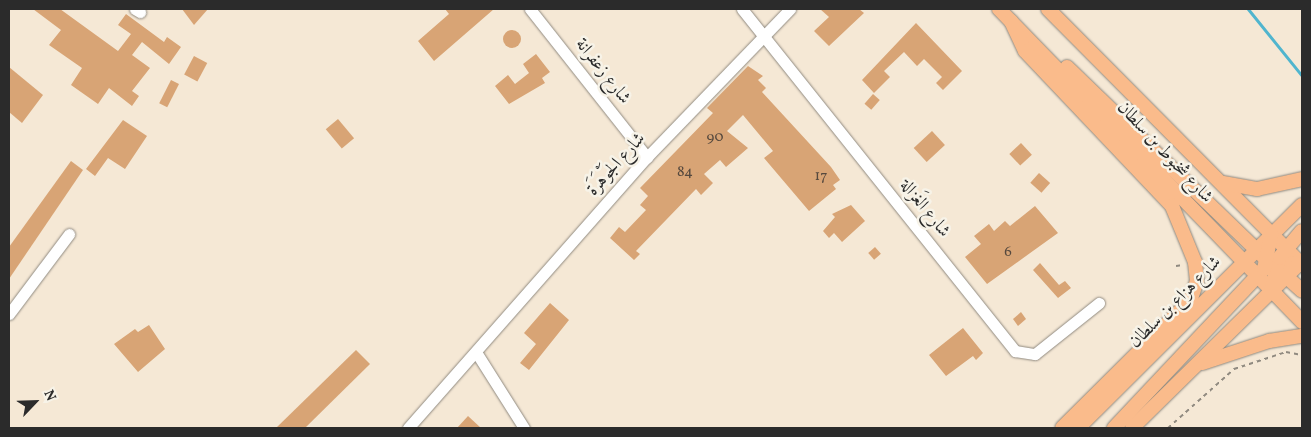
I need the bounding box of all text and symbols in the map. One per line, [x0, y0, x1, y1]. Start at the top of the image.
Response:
street label: شارع زعفرانة [570, 35, 634, 109]
street label: شارع شخبوط بن سلطان [1111, 98, 1217, 208]
street label: شارع الجَوْهَرَة [583, 129, 651, 201]
house number: 90 [706, 129, 724, 147]
house number: 84 [677, 164, 693, 182]
house number: 17 [814, 168, 828, 186]
street label: شارع الغَزالة [894, 176, 954, 242]
house number: 6 [1004, 244, 1012, 262]
street label: شارع هزاع بن سلطان [1125, 252, 1227, 354]
north arrow [10, 377, 60, 427]
text: N [38, 387, 60, 404]

